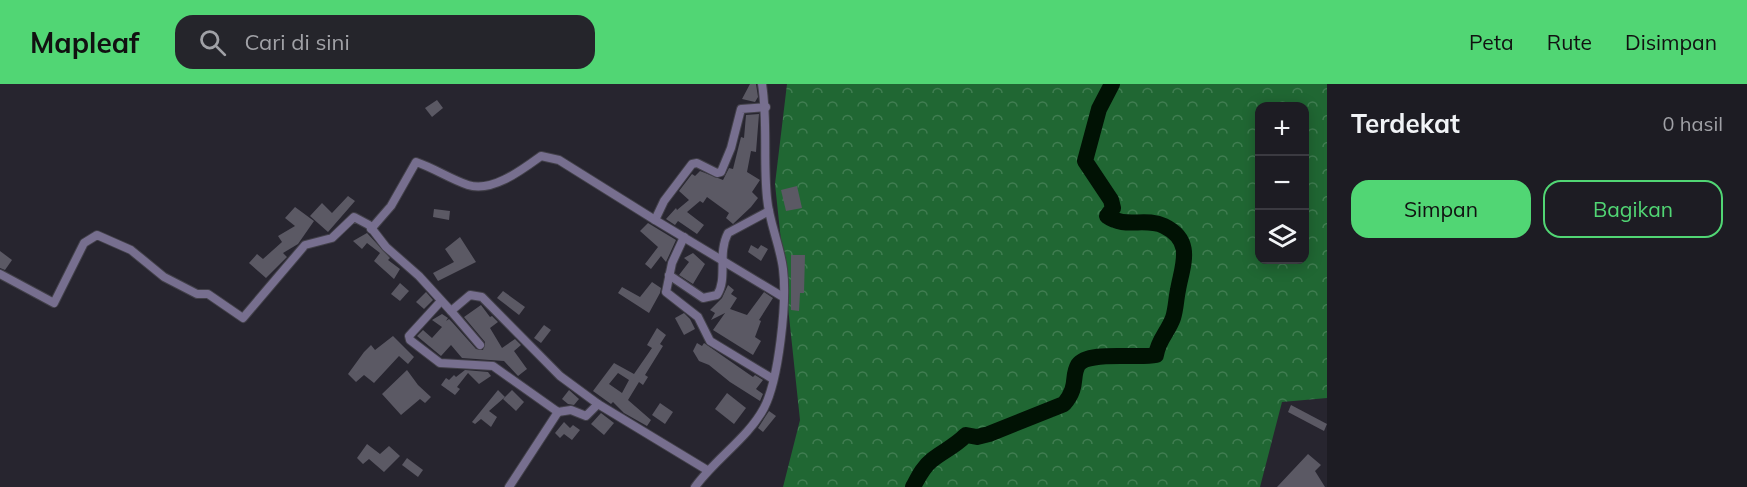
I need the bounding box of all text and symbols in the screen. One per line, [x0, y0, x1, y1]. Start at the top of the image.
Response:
search box [175, 15, 595, 69]
text: Mapleaf [30, 25, 139, 60]
icon: search [196, 26, 229, 59]
text: Cari di sini [244, 28, 350, 56]
text: Peta [1469, 29, 1514, 55]
text: Rute [1547, 29, 1592, 55]
text: Disimpan [1625, 29, 1717, 55]
map controls [1255, 102, 1309, 264]
button: + [1255, 102, 1309, 156]
text: Terdekat [1351, 107, 1460, 140]
text: 0 hasil [1663, 111, 1723, 136]
button: − [1255, 156, 1309, 210]
button: Simpan [1351, 180, 1531, 238]
button: Bagikan [1543, 180, 1723, 238]
button: layers [1255, 210, 1309, 264]

